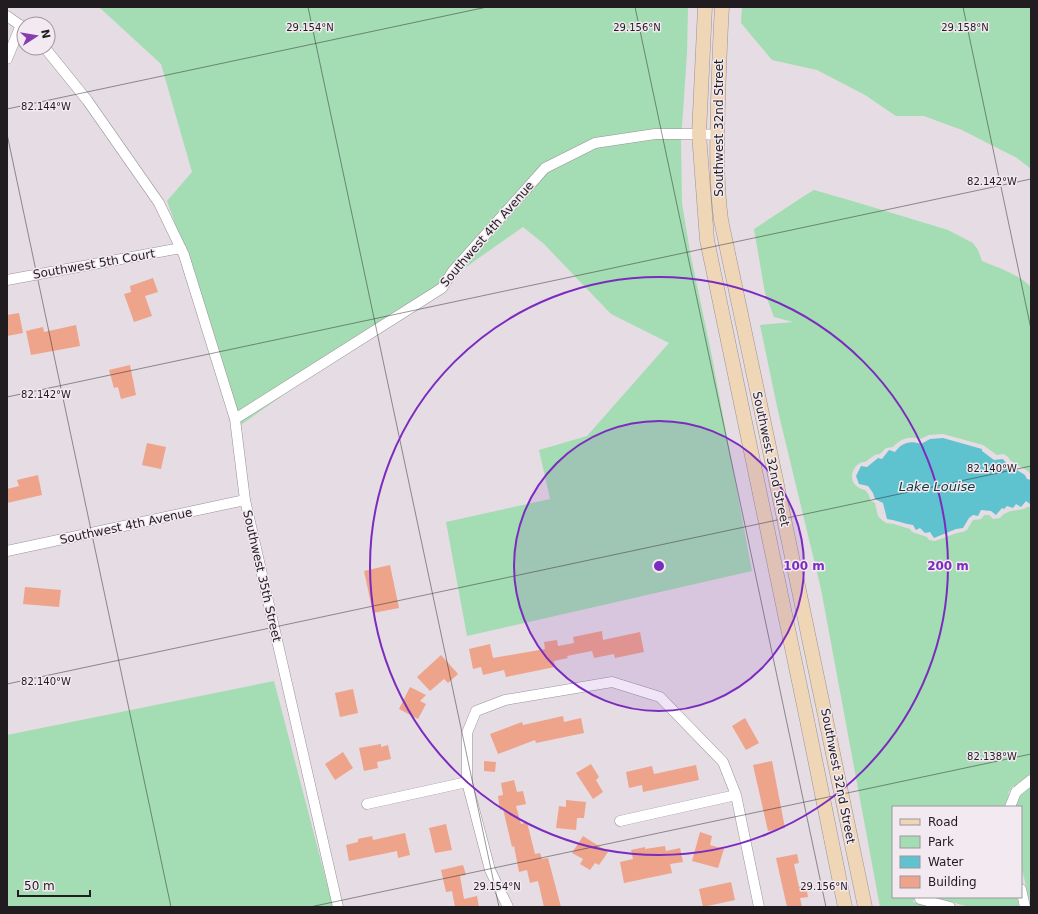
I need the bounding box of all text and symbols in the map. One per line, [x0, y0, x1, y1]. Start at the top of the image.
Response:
north arrow [16, 16, 56, 56]
text: 29.154°N [286, 22, 334, 33]
text: 29.156°N [613, 22, 661, 33]
text: 29.158°N [941, 22, 989, 33]
text: N [38, 28, 53, 40]
street label: Southwest 32nd Street [712, 59, 726, 197]
text: 82.144°W [21, 101, 71, 112]
text: 82.142°W [967, 176, 1017, 187]
street label: Southwest 4th Avenue [437, 178, 537, 290]
street label: Southwest 5th Court [32, 246, 156, 282]
text: 82.142°W [21, 389, 71, 400]
street label: Southwest 32nd Street [750, 390, 792, 528]
text: 82.140°W [967, 463, 1017, 474]
water label: Lake Louise [899, 479, 975, 494]
street label: Southwest 4th Avenue [58, 505, 194, 547]
street label: Southwest 35th Street [240, 509, 284, 643]
centre of rings [652, 559, 666, 573]
text: 100 m [783, 559, 825, 573]
text: 200 m [927, 559, 969, 573]
text: 82.140°W [21, 676, 71, 687]
street label: Southwest 32nd Street [818, 707, 858, 845]
text: 82.138°W [967, 751, 1017, 762]
legend [892, 806, 1022, 898]
text: Road [928, 815, 958, 829]
text: Park [928, 835, 954, 849]
text: Water [928, 855, 964, 869]
scale bar [18, 872, 90, 898]
text: Building [928, 875, 977, 889]
text: 50 m [24, 879, 55, 893]
text: 29.154°N [473, 881, 521, 892]
text: 29.156°N [800, 881, 848, 892]

